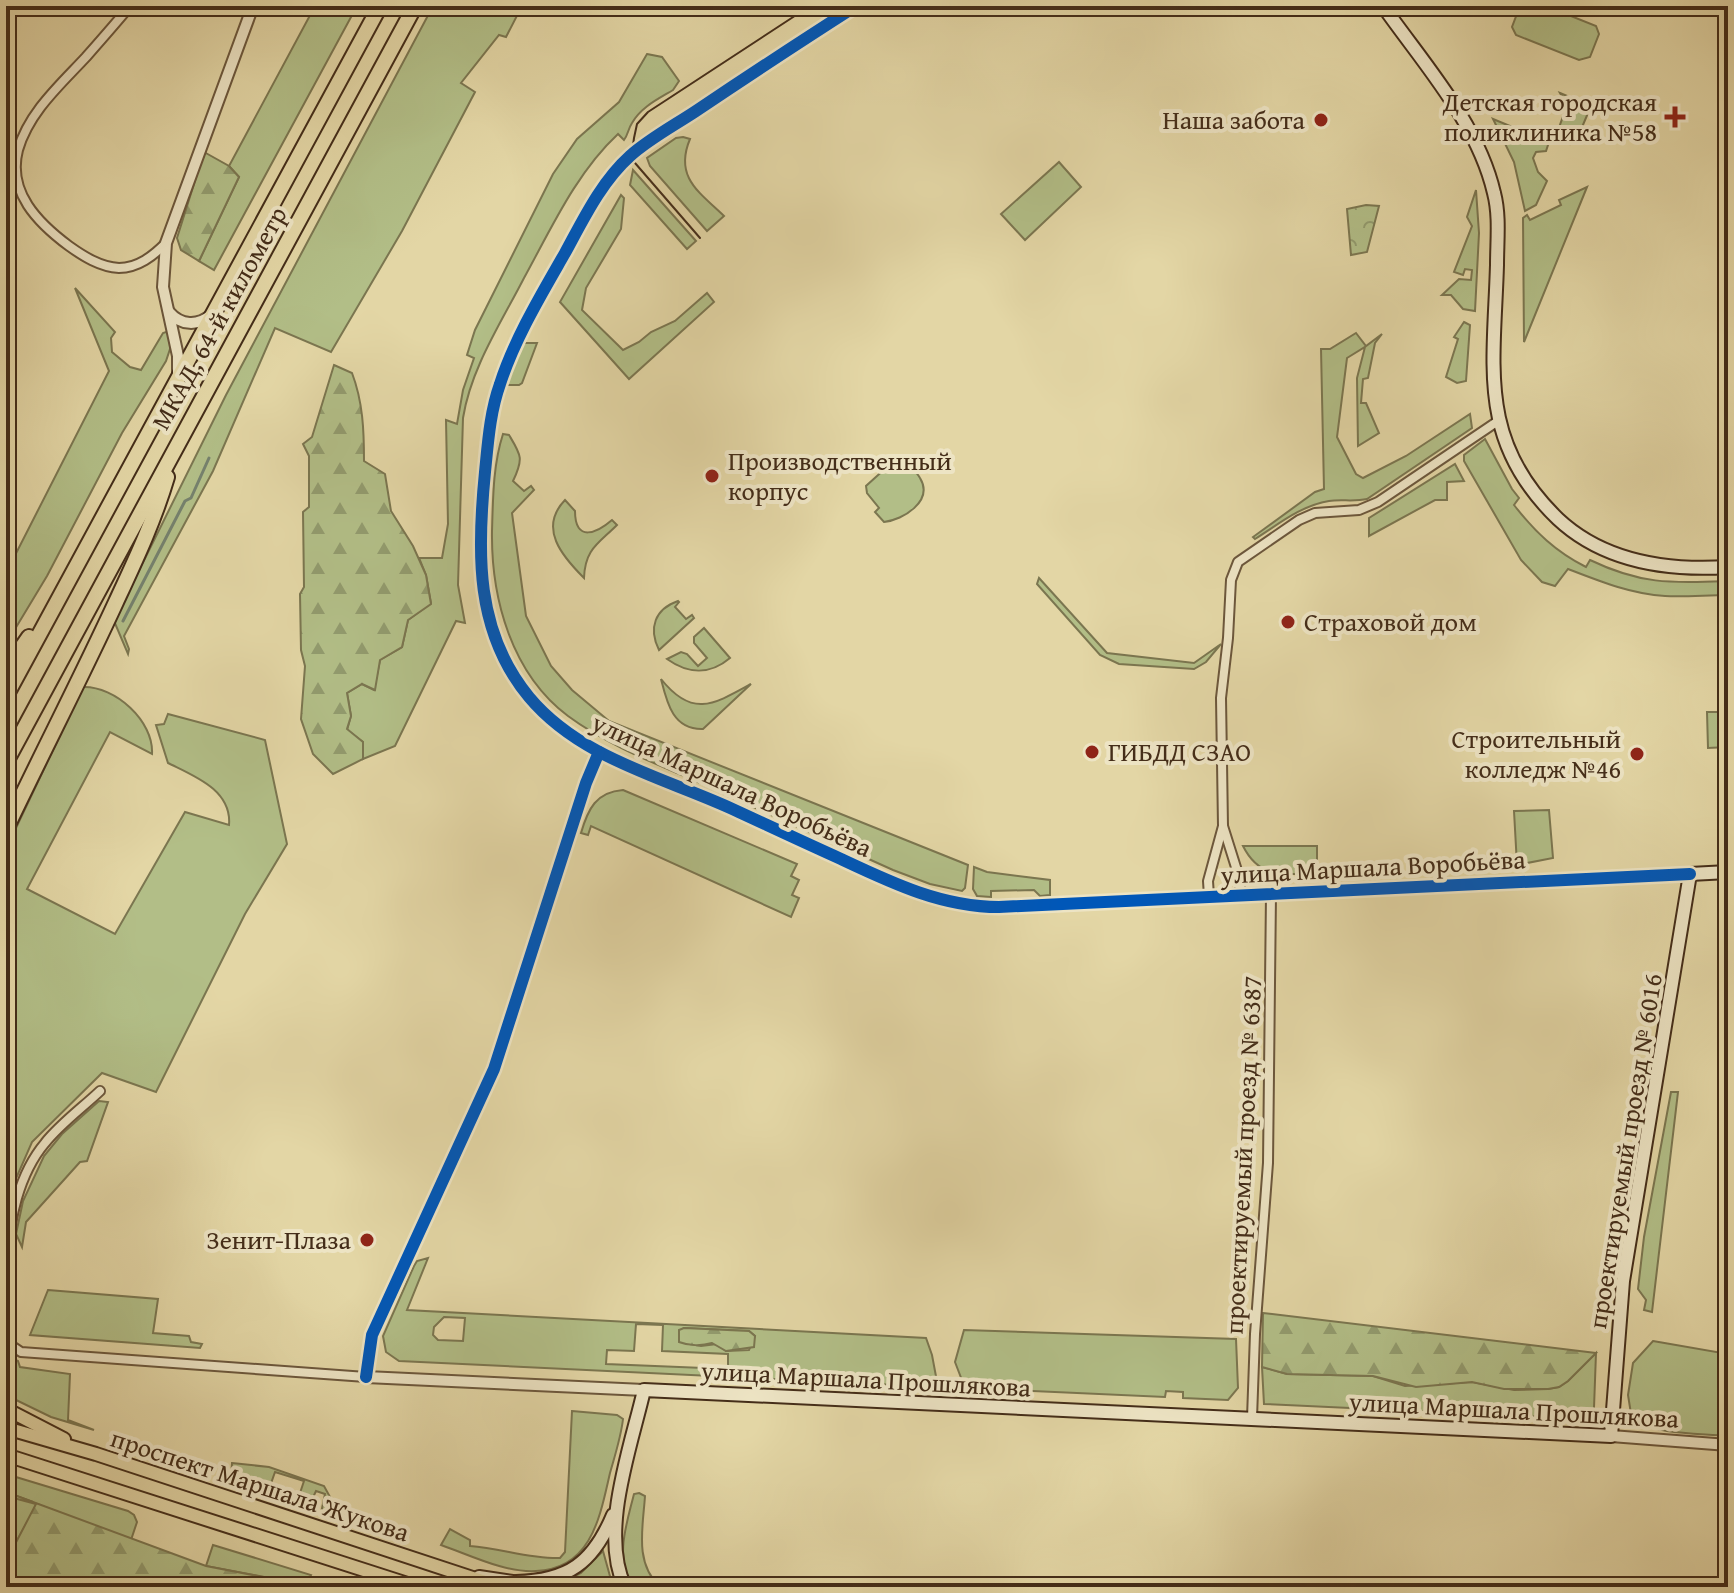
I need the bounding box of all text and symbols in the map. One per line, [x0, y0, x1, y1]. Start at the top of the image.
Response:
place label: Детская городская поликлиника №58 [1442, 82, 1657, 151]
place label: Наша забота [1162, 100, 1306, 139]
marker: Детская городская поликлиника №58 [1664, 106, 1686, 128]
marker: Наша забота [1312, 111, 1330, 129]
street label: МКАД, 64-й километр [141, 199, 296, 437]
place label: Производственный корпус [728, 441, 952, 510]
marker: Производственный корпус [703, 467, 721, 485]
place label: Страховой дом [1304, 602, 1477, 641]
marker: Страховой дом [1279, 613, 1297, 631]
street label: улица Маршала Воробьёва [585, 702, 879, 867]
place label: Строительный колледж №46 [1451, 719, 1621, 788]
place label: ГИБДД СЗАО [1108, 732, 1251, 771]
marker: ГИБДД СЗАО [1083, 743, 1101, 761]
marker: Строительный колледж №46 [1628, 745, 1646, 763]
street label: улица Маршала Воробьёва [1218, 839, 1527, 894]
street label: проектируемый проезд № 6016 [1577, 971, 1672, 1331]
street label: проектируемый проезд № 6387 [1214, 975, 1271, 1335]
place label: Зенит-Плаза [206, 1220, 352, 1259]
marker: Зенит-Плаза [358, 1231, 376, 1249]
street label: улица Маршала Прошлякова [699, 1350, 1033, 1407]
street label: улица Маршала Прошлякова [1347, 1381, 1681, 1438]
street label: проспект Маршала Жукова [106, 1418, 415, 1551]

